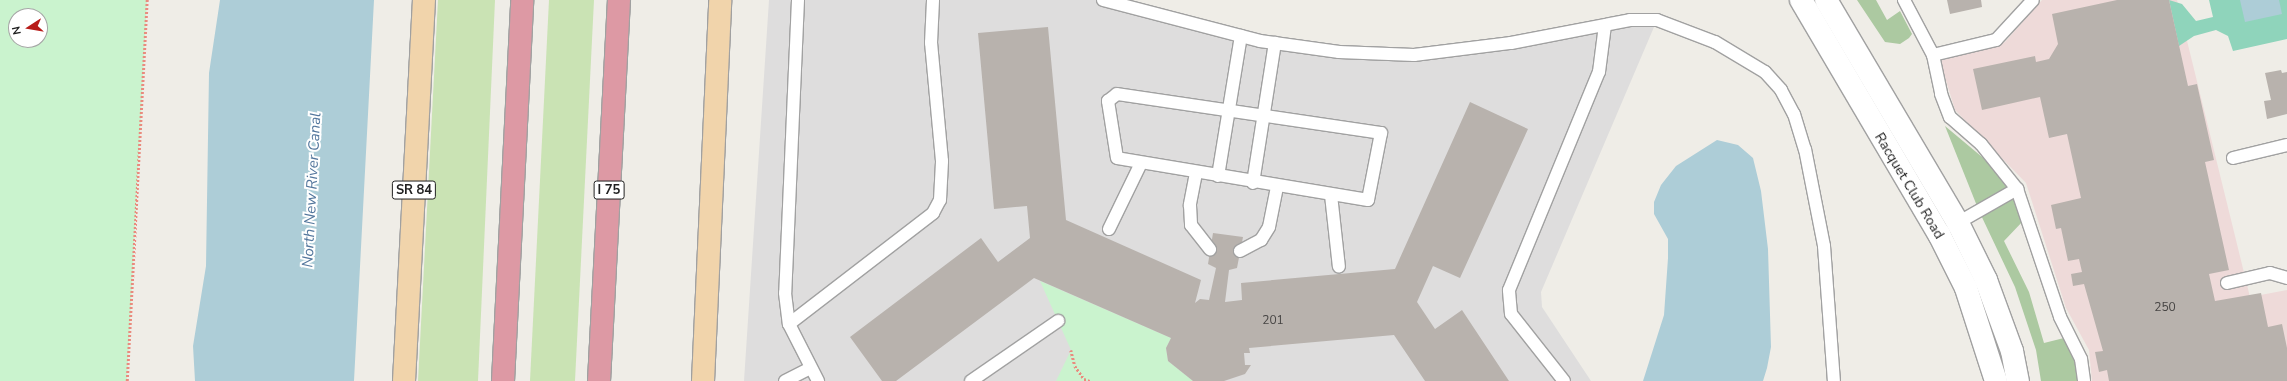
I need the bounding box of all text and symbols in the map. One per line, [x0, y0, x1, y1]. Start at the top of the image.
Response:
north arrow [8, 8, 48, 48]
text: N [9, 25, 25, 36]
water label: North New River Canal [299, 112, 325, 268]
street label: Racquet Club Road [1871, 130, 1947, 242]
road number: SR 84 [391, 179, 437, 201]
road number: I 75 [593, 179, 625, 201]
house number: 250 [2154, 301, 2176, 315]
house number: 201 [1262, 314, 1284, 328]

